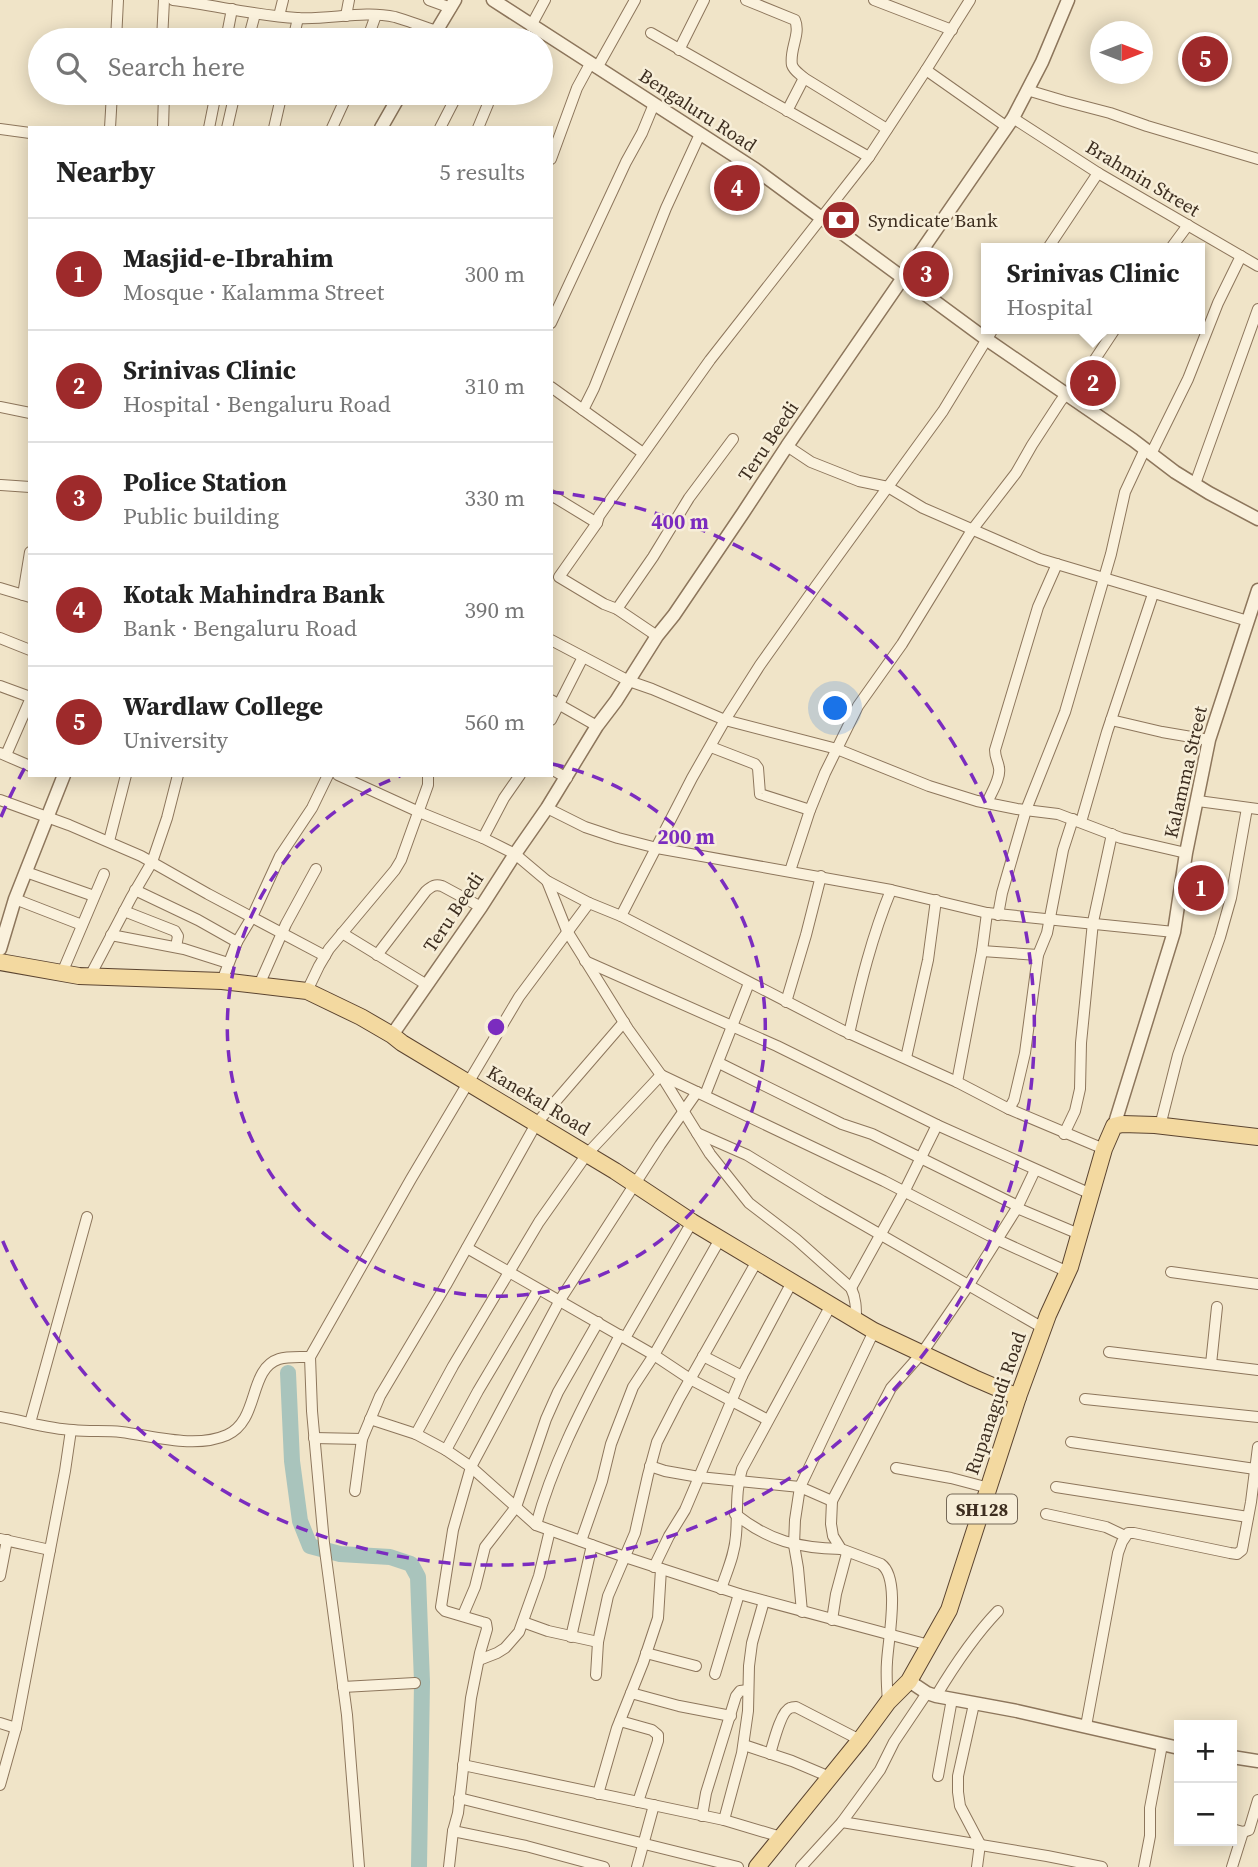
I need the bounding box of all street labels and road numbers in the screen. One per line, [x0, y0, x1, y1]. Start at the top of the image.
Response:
street label: Bengaluru Road [634, 62, 762, 158]
street label: Brahmin Street [1081, 134, 1206, 223]
street label: Teru Beedi [732, 396, 804, 486]
street label: Kalamma Street [1157, 703, 1213, 841]
street label: Teru Beedi [417, 867, 489, 957]
street label: Kanekal Road [482, 1059, 596, 1141]
street label: Rupanagudi Road [958, 1328, 1032, 1478]
road number: SH128 [947, 1494, 1017, 1524]

